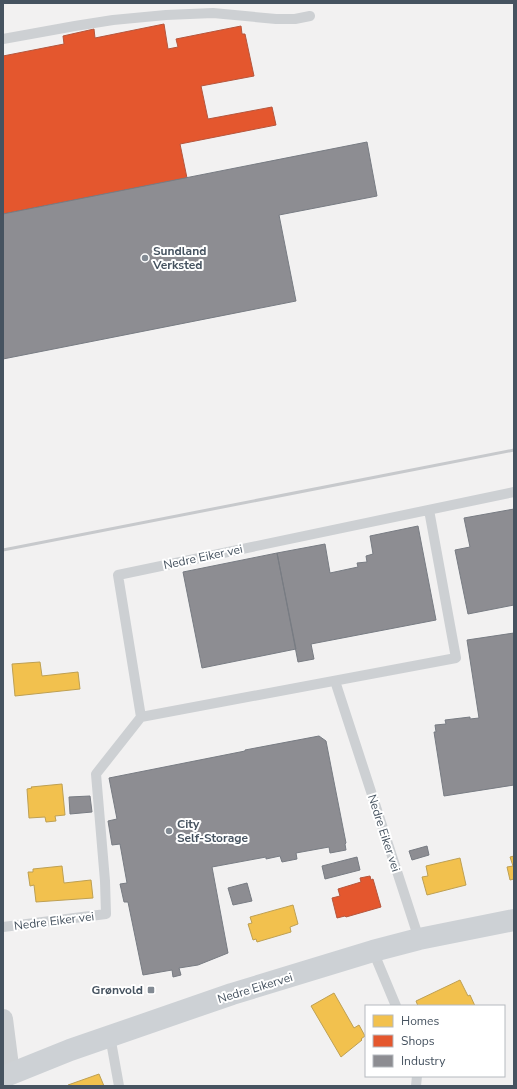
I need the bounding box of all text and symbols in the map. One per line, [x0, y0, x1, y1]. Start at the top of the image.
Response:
place label: Sundland Verksted [152, 243, 206, 273]
marker: Sundland Verksted [140, 253, 150, 263]
street label: Nedre Eiker vei [162, 541, 244, 573]
street label: Nedre Eiker vei [364, 792, 404, 874]
place label: City Self-Storage [177, 816, 248, 846]
marker: City Self-Storage [164, 826, 174, 836]
street label: Nedre Eiker vei [13, 908, 95, 934]
street label: Nedre Eikervei [215, 969, 295, 1007]
place label: Grønvold [92, 982, 143, 998]
marker: Grønvold [146, 985, 156, 995]
legend [365, 1005, 505, 1077]
text: Homes [401, 1013, 439, 1029]
text: Shops [401, 1033, 435, 1049]
text: Industry [401, 1053, 446, 1069]

